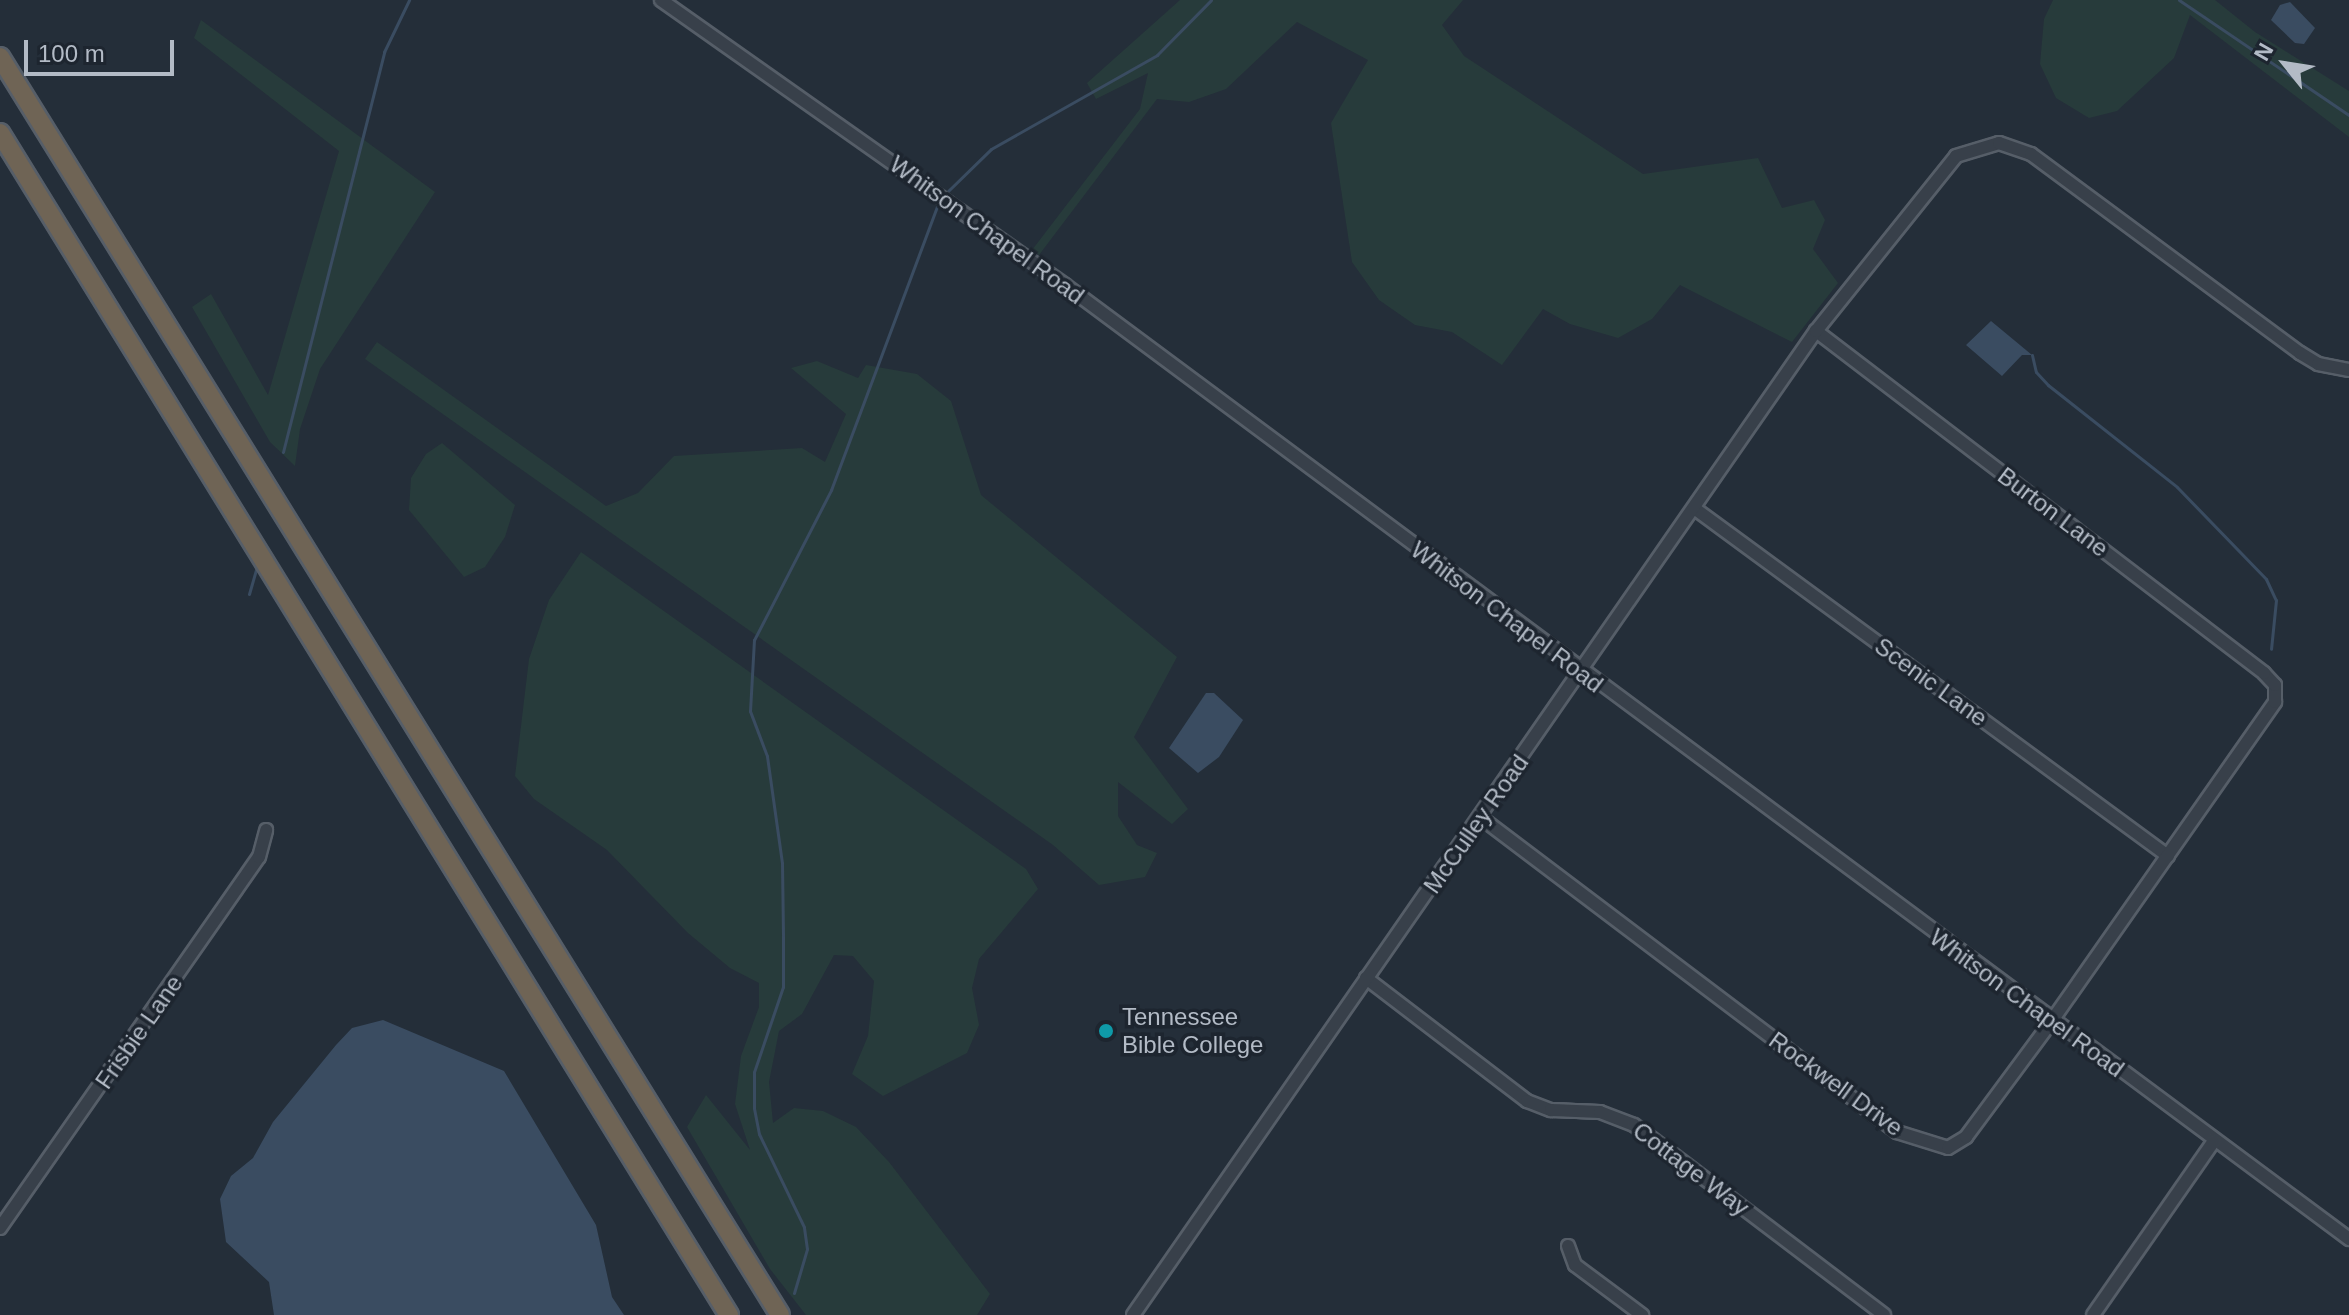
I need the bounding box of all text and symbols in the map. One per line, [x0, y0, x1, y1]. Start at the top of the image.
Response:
scale bar [28, 24, 178, 74]
north arrow [2245, 24, 2325, 104]
text: N [2249, 39, 2279, 65]
text: 100 m [38, 40, 105, 67]
street label: Whitson Chapel Road [884, 150, 1090, 310]
street label: Burton Lane [1992, 461, 2114, 563]
street label: Whitson Chapel Road [1405, 535, 1609, 699]
street label: Scenic Lane [1869, 632, 1993, 732]
street label: McCulley Road [1418, 749, 1534, 899]
street label: Whitson Chapel Road [1924, 923, 2130, 1083]
street label: Frisbie Lane [89, 970, 189, 1094]
place label: Tennessee Bible College [1122, 1003, 1263, 1059]
marker: Tennessee Bible College [1097, 1022, 1115, 1040]
street label: Rockwell Drive [1763, 1026, 1909, 1142]
street label: Cottage Way [1627, 1116, 1755, 1222]

